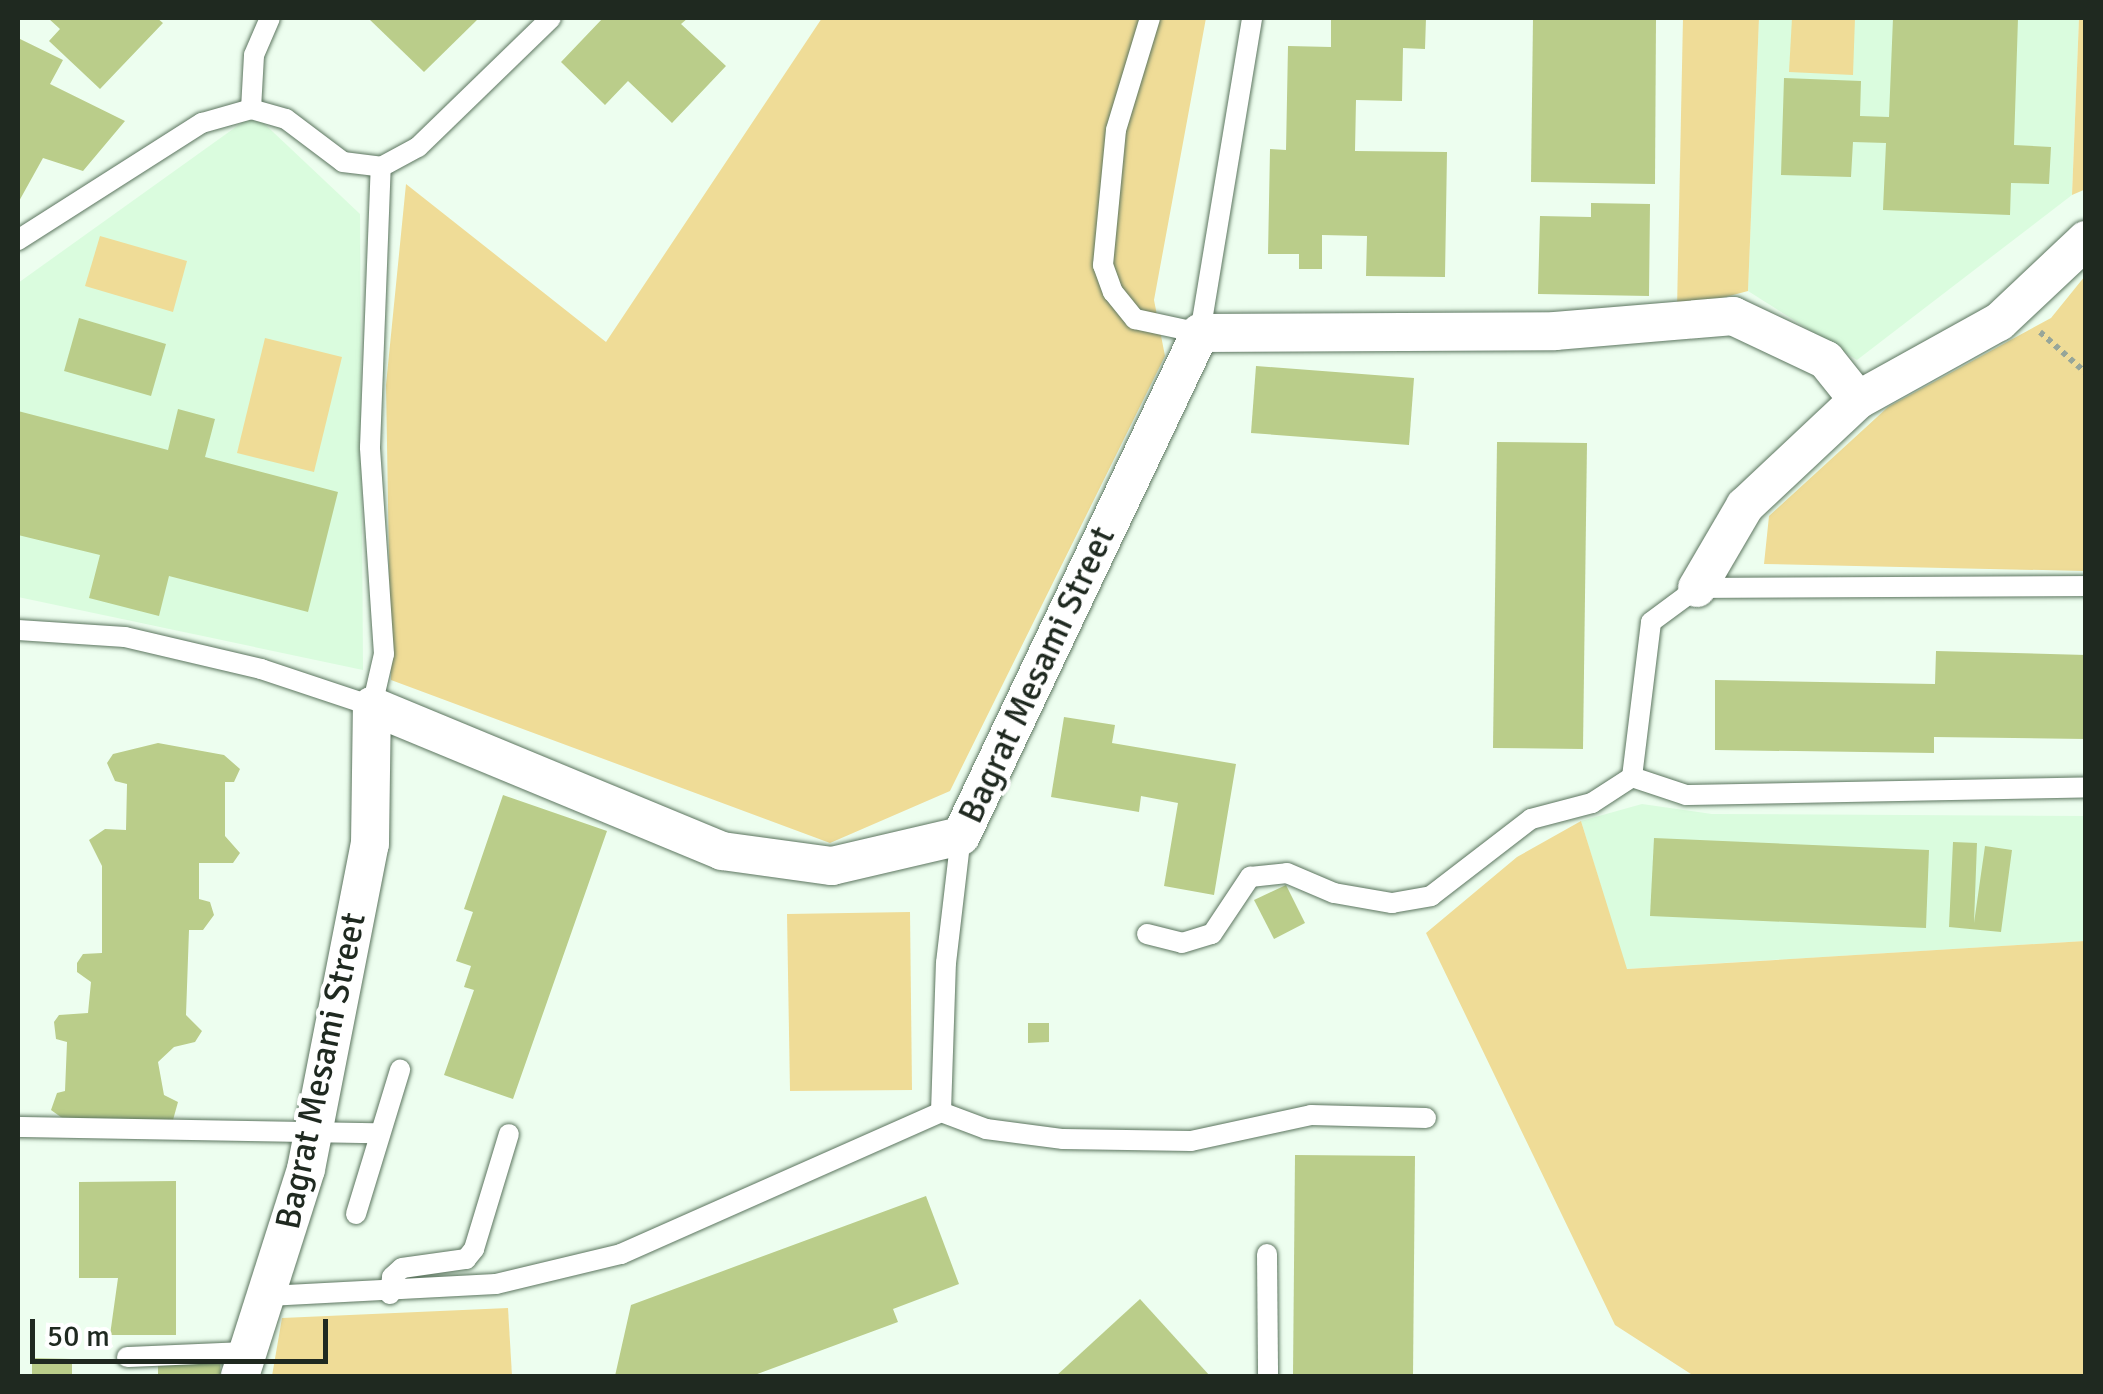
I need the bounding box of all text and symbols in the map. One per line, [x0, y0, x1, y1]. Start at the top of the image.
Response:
street label: Bagrat Mesami Street [950, 520, 1124, 830]
street label: Bagrat Mesami Street [267, 909, 375, 1233]
scale bar [35, 1299, 332, 1361]
text: 50 m [47, 1318, 110, 1355]

